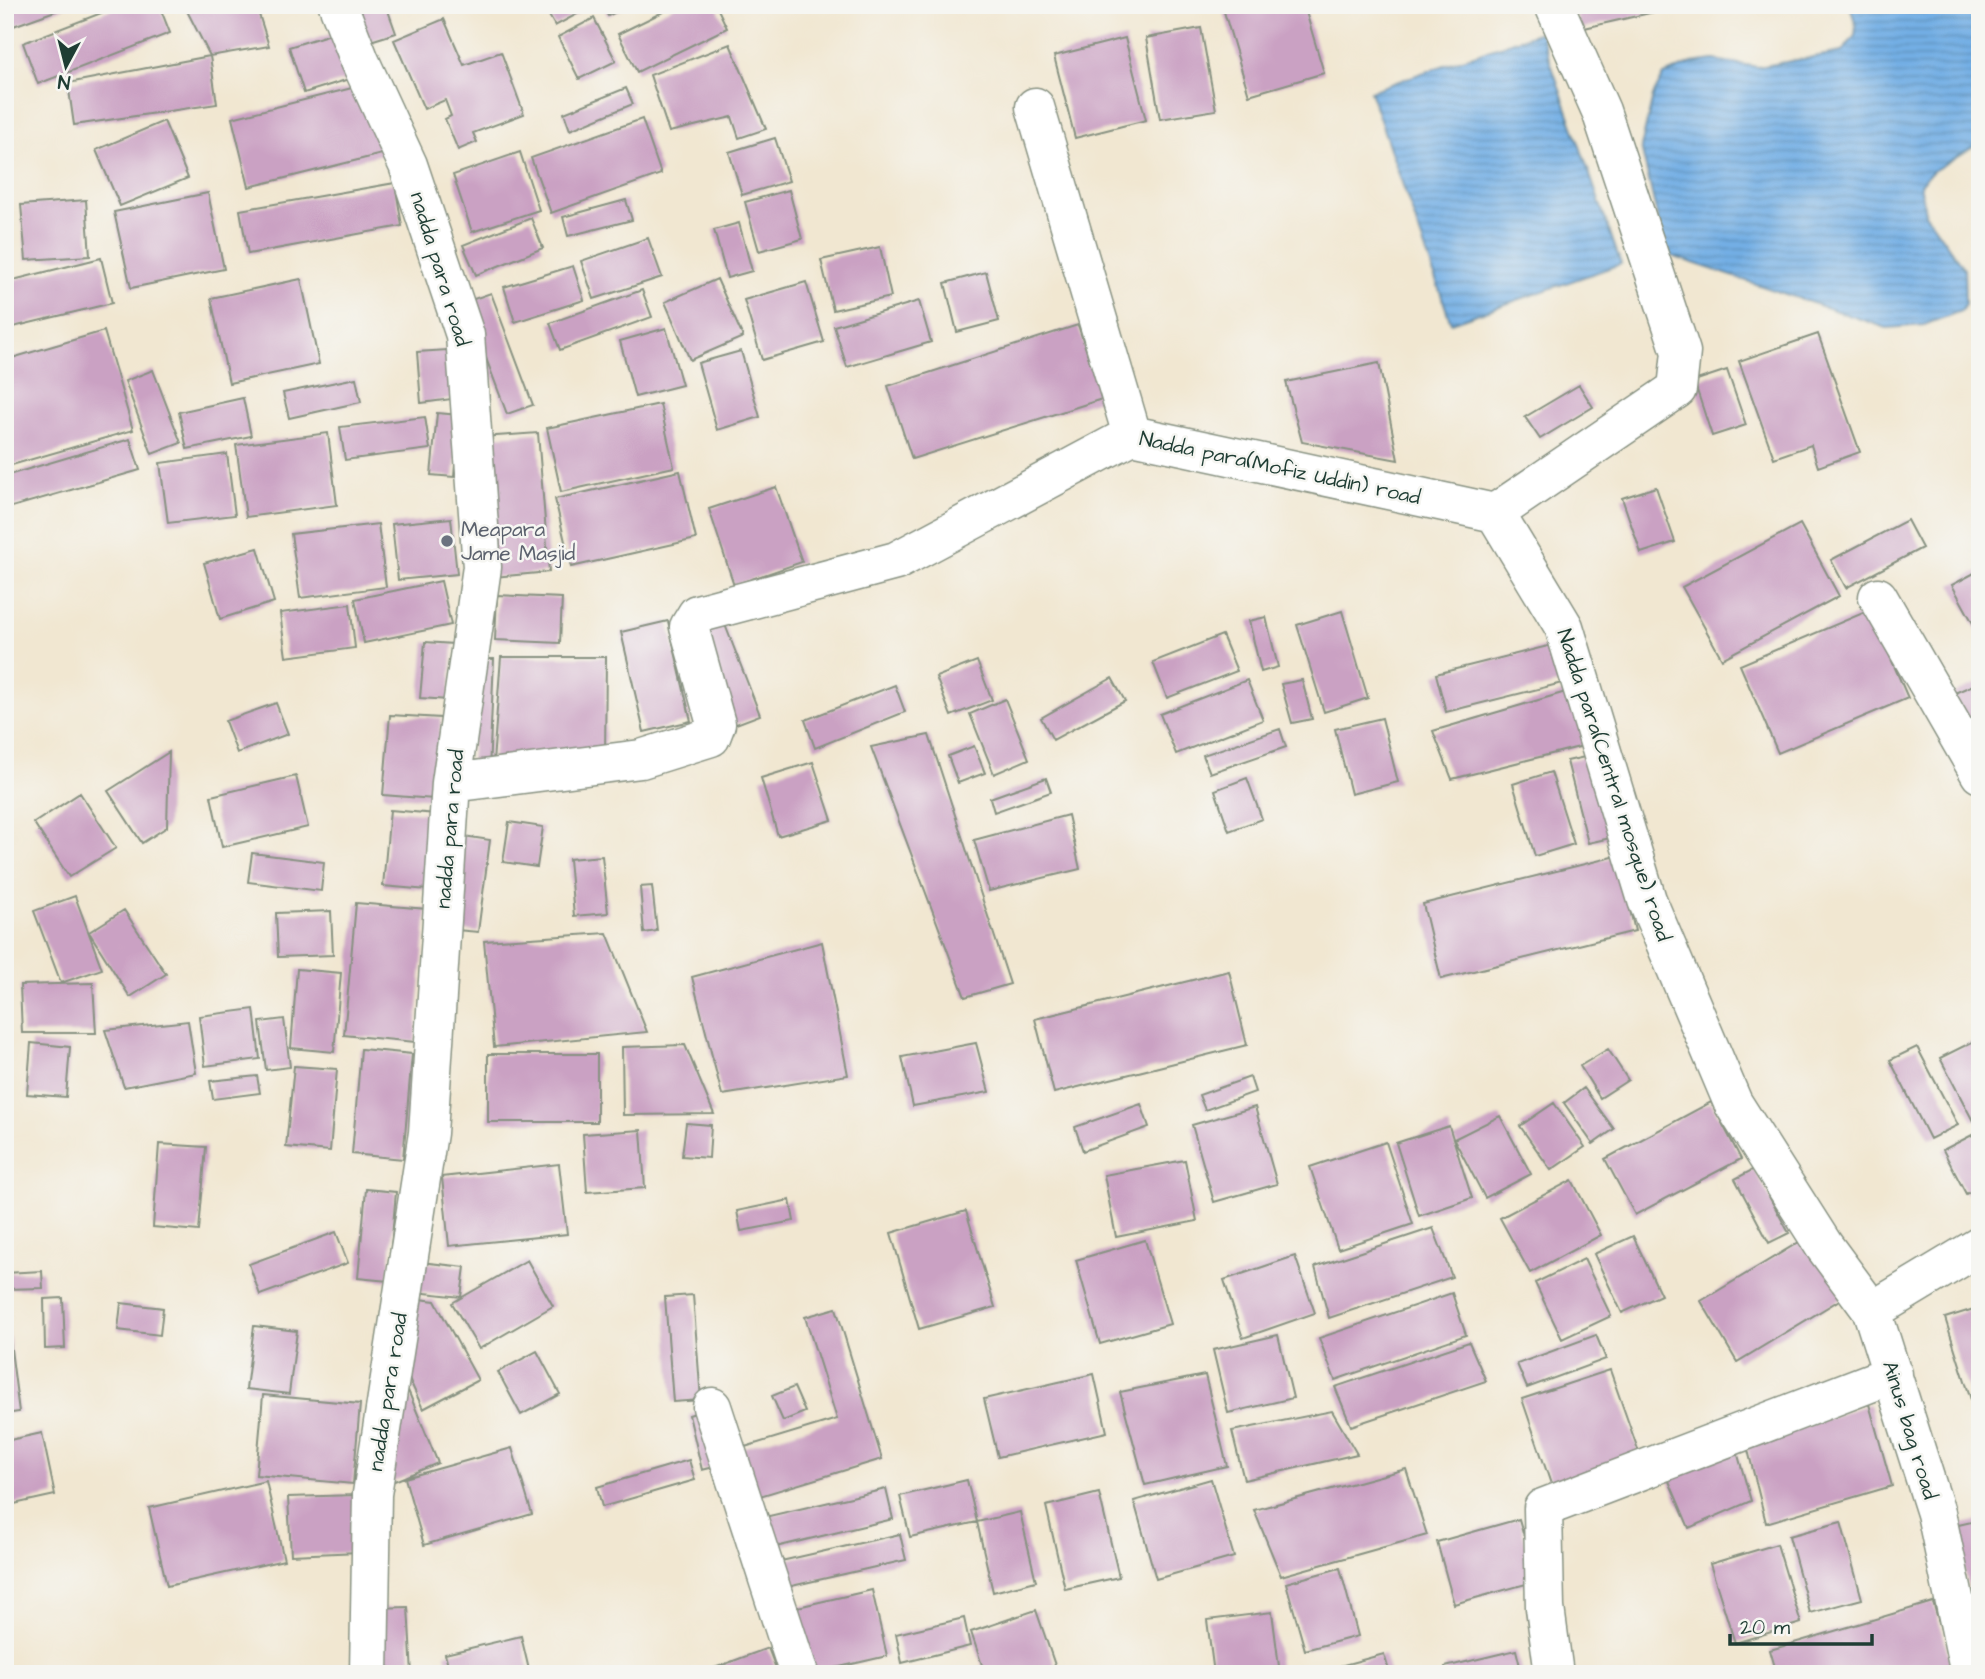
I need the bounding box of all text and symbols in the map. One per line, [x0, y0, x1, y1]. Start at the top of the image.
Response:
north arrow [32, 32, 102, 102]
text: N [56, 67, 72, 96]
street label: nadda para road [402, 188, 477, 350]
street label: Nadda para(Mofiz Uddin) road [1137, 424, 1423, 513]
place label: Meapara Jame Masjid [461, 515, 575, 568]
marker: Meapara Jame Masjid [439, 533, 455, 549]
street label: Nadda para(Central mosque) road [1549, 625, 1678, 945]
street label: nadda para road [429, 748, 472, 910]
street label: nadda para road [361, 1311, 416, 1473]
street label: Ainus bag road [1873, 1357, 1945, 1504]
scale bar [1730, 1602, 1871, 1646]
text: 20 m [1740, 1613, 1791, 1642]

